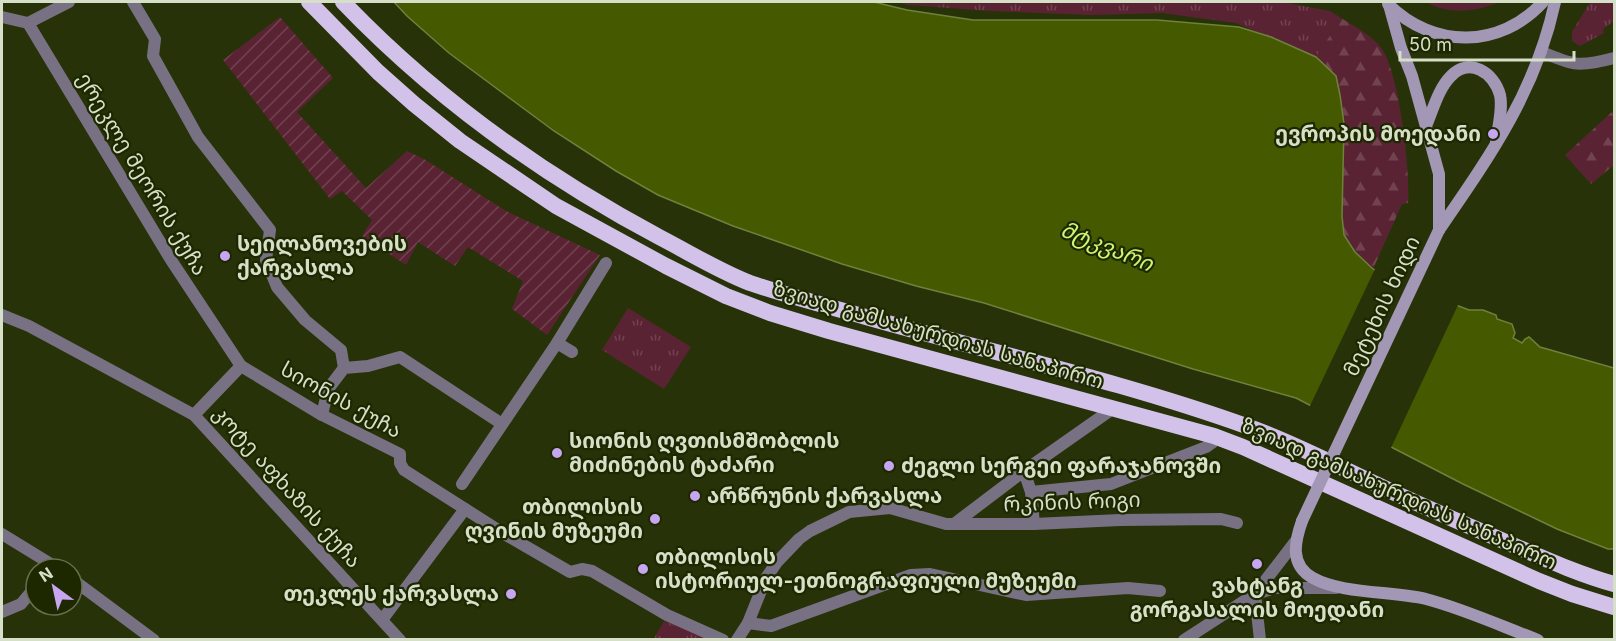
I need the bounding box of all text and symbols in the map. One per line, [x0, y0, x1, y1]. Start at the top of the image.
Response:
scale bar [1400, 24, 1574, 62]
text: 50 m [1409, 34, 1452, 55]
street label: ერეკლე მეორის ქუჩა [71, 68, 213, 280]
place label: ევროპის მოედანი [1275, 121, 1481, 147]
marker: ევროპის მოედანი [1486, 127, 1500, 141]
water label: მტკვარი [1057, 216, 1158, 278]
place label: სეილანოვების ქარვასლა [237, 231, 407, 281]
street label: მეტეხის ხიდი [1338, 232, 1426, 380]
marker: სეილანოვების ქარვასლა [218, 249, 232, 263]
street label: ზვიად გამსახურდიას სანაპირო [770, 275, 1106, 395]
street label: სიონის ქუჩა [277, 356, 406, 443]
street label: კოტე აფხაზის ქუჩა [208, 401, 367, 573]
street label: ზვიად გამსახურდიას სანაპირო [1237, 412, 1561, 576]
place label: სიონის ღვთისმშობლის მიძინების ტაძარი [569, 428, 840, 477]
marker: სიონის ღვთისმშობლის მიძინების ტაძარი [550, 446, 564, 460]
place label: ძეგლი სერგეი ფარაჯანოვში [901, 453, 1221, 479]
marker: ძეგლი სერგეი ფარაჯანოვში [882, 459, 896, 473]
place label: არწრუნის ქარვასლა [707, 483, 942, 509]
street label: რკინის რიგი [1003, 487, 1141, 516]
marker: არწრუნის ქარვასლა [688, 489, 702, 503]
place label: თბილისის ღვინის მუზეუმი [465, 494, 643, 544]
marker: თბილისის ღვინის მუზეუმი [648, 512, 662, 526]
place label: თბილისის ისტორიულ-ეთნოგრაფიული მუზეუმი [655, 544, 1077, 594]
north arrow [24, 557, 84, 617]
marker: ვახტანგ გორგასალის მოედანი [1250, 557, 1264, 571]
marker: თბილისის ისტორიულ-ეთნოგრაფიული მუზეუმი [636, 562, 650, 576]
text: N [35, 563, 56, 586]
place label: ვახტანგ გორგასალის მოედანი [1130, 573, 1384, 623]
place label: თეკლეს ქარვასლა [283, 581, 499, 607]
marker: თეკლეს ქარვასლა [504, 587, 518, 601]

